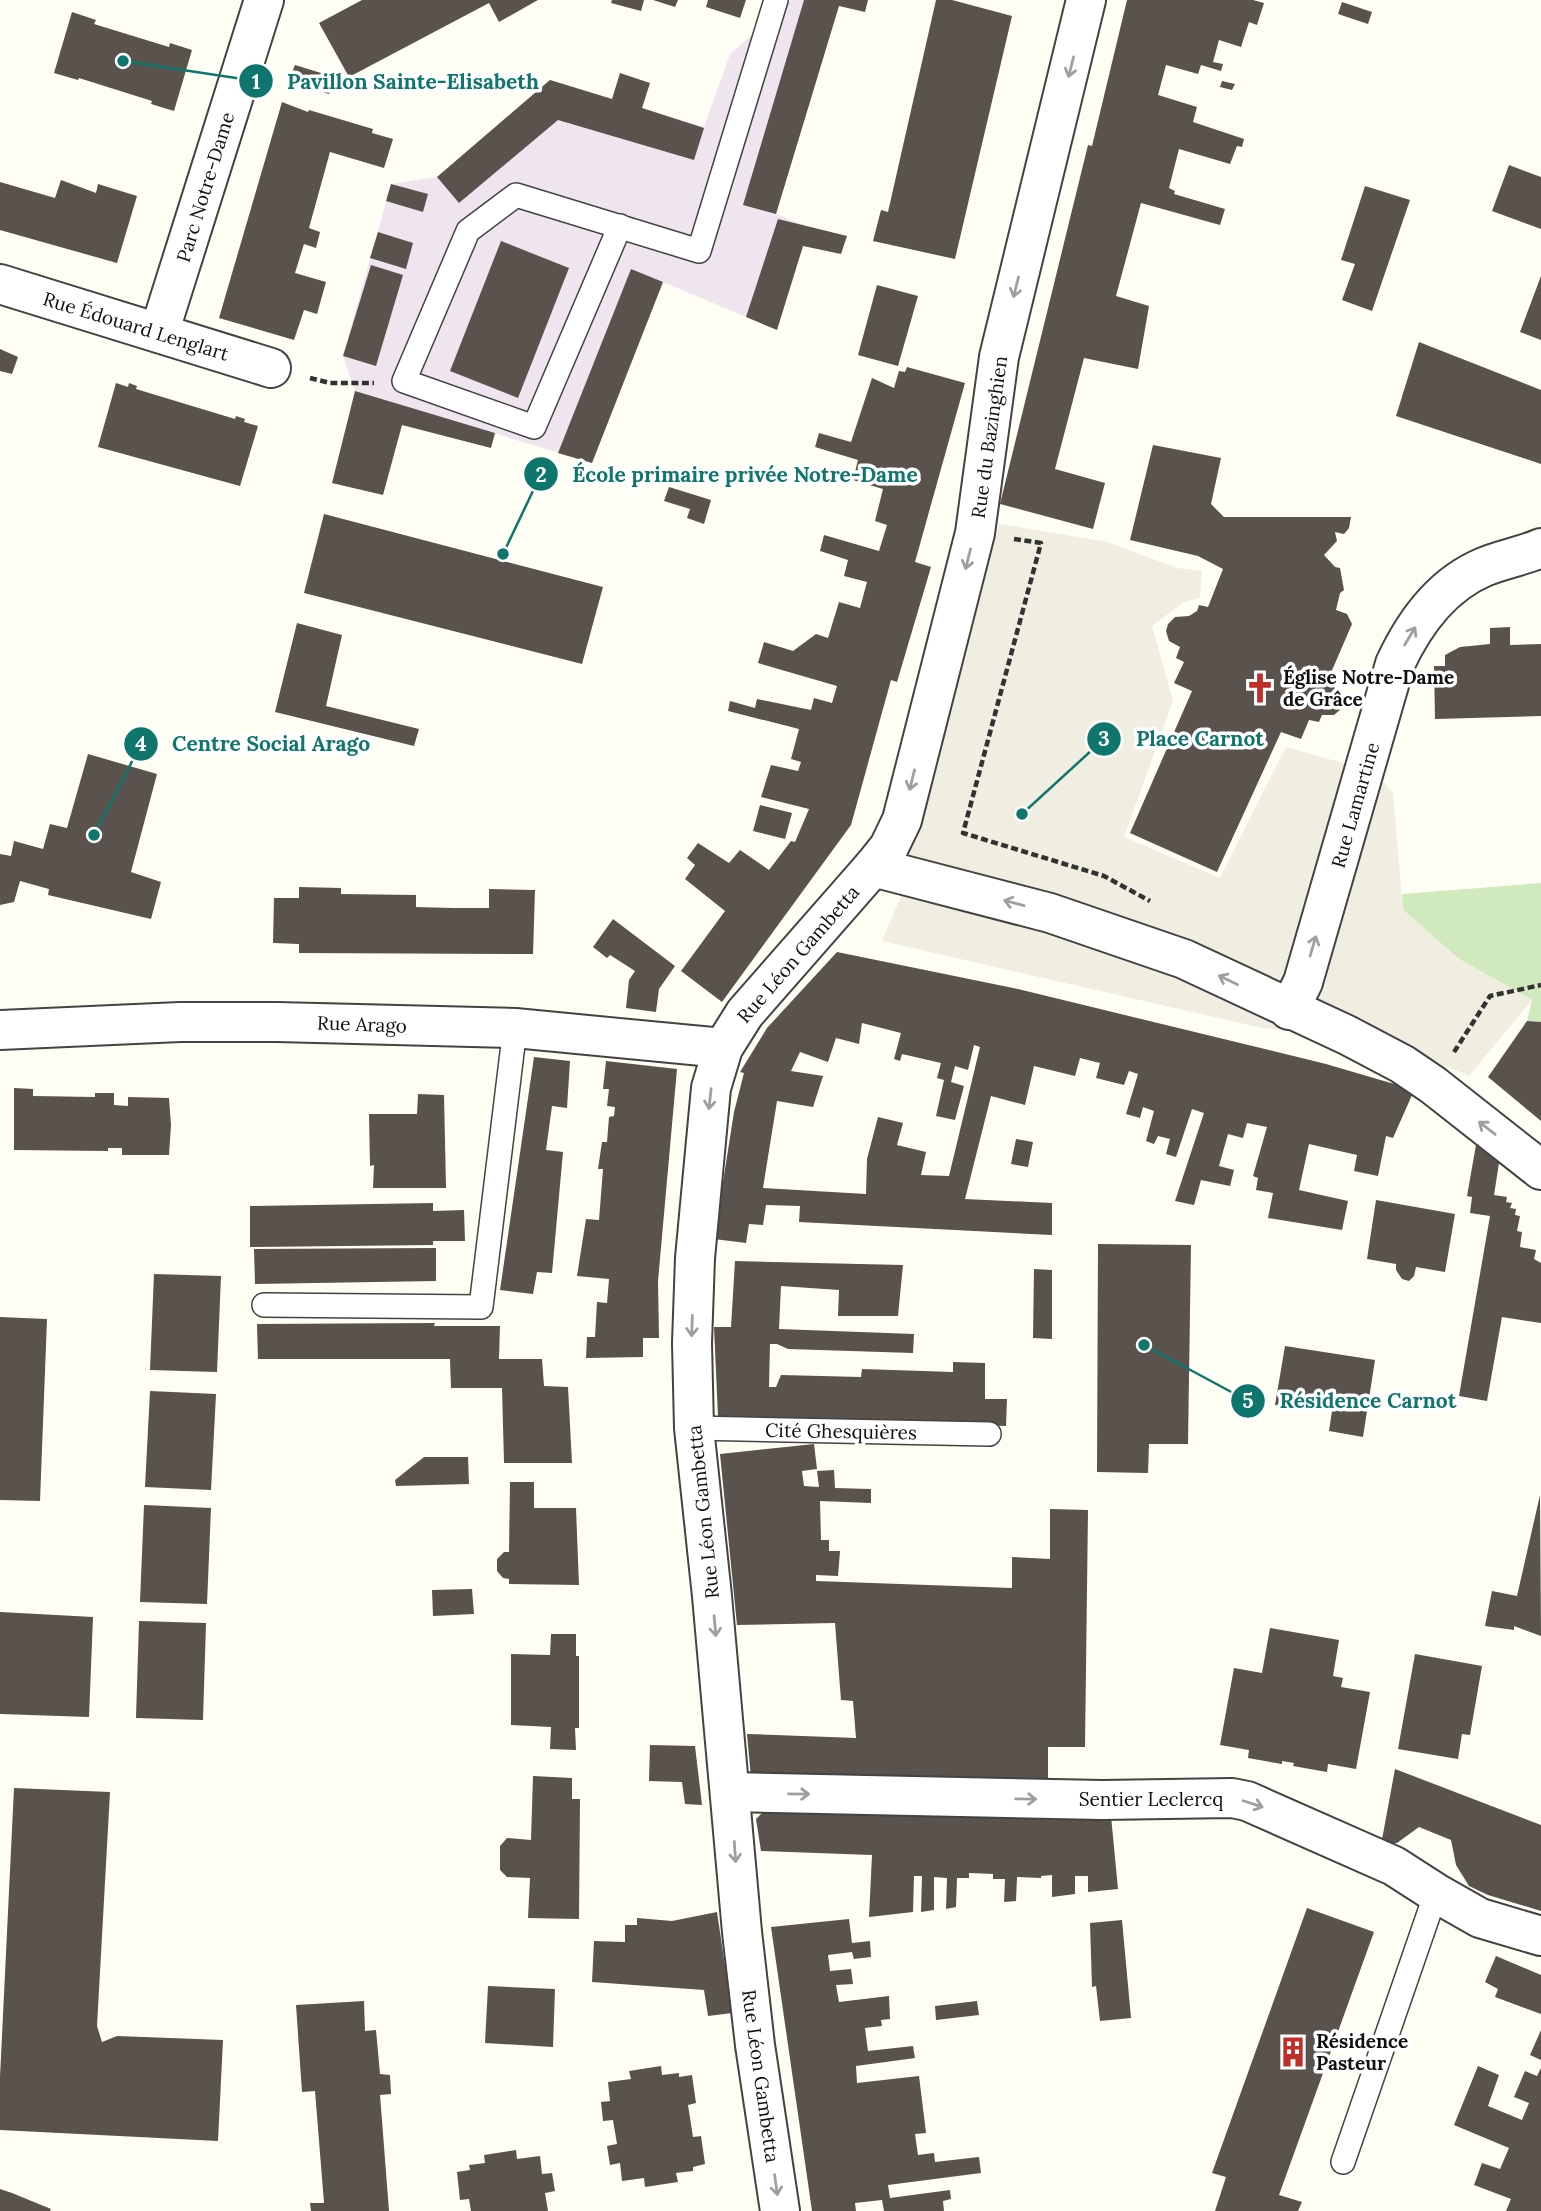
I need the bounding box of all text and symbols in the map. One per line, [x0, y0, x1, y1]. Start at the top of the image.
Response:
one-way arrow [1064, 55, 1077, 77]
callout: Pavillon Sainte-Elisabeth [238, 60, 553, 102]
text: 1 [252, 68, 260, 95]
text: Pavillon Sainte-Elisabeth [287, 68, 539, 95]
street label: Parc Notre-Dame [171, 109, 239, 265]
one-way arrow [1009, 275, 1023, 298]
street label: Rue Édouard Lenglart [40, 286, 232, 366]
street label: Rue du Bazinghien [966, 354, 1012, 520]
callout: École primaire privée Notre-Dame [523, 453, 932, 495]
text: 2 [535, 461, 547, 488]
text: École primaire privée Notre-Dame [572, 461, 918, 488]
one-way arrow [961, 547, 974, 570]
one-way arrow [1403, 626, 1417, 646]
place label: Église Notre-Dame de Grâce [1283, 665, 1454, 711]
church icon: Église Notre-Dame de Grâce [1243, 671, 1277, 705]
callout: Place Carnot [1087, 718, 1278, 760]
callout: Centre Social Arago [123, 723, 384, 765]
text: 3 [1098, 725, 1110, 752]
text: Place Carnot [1136, 725, 1264, 752]
text: 4 [135, 730, 147, 757]
text: Centre Social Arago [172, 730, 370, 757]
street label: Rue Lamartine [1326, 739, 1384, 871]
one-way arrow [905, 768, 918, 790]
street label: Rue Léon Gambetta [732, 880, 864, 1028]
one-way arrow [1003, 896, 1026, 909]
one-way arrow [1308, 935, 1321, 957]
one-way arrow [1217, 973, 1239, 986]
street label: Rue Arago [317, 1010, 407, 1038]
one-way arrow [703, 1087, 716, 1110]
one-way arrow [1479, 1120, 1497, 1135]
one-way arrow [686, 1314, 699, 1337]
callout: Résidence Carnot [1231, 1380, 1470, 1422]
text: 5 [1242, 1387, 1254, 1414]
text: Résidence Carnot [1280, 1387, 1457, 1414]
street label: Cité Ghesquières [765, 1418, 917, 1444]
street label: Rue Léon Gambetta [682, 1424, 724, 1600]
one-way arrow [709, 1614, 722, 1637]
one-way arrow [787, 1787, 810, 1800]
street label: Sentier Leclercq [1079, 1787, 1223, 1811]
one-way arrow [1014, 1792, 1037, 1805]
one-way arrow [1241, 1798, 1263, 1811]
one-way arrow [729, 1841, 742, 1863]
street label: Rue Léon Gambetta [737, 1988, 785, 2164]
place label: Résidence Pasteur [1316, 2029, 1408, 2075]
building icon: Résidence Pasteur [1276, 2035, 1310, 2069]
one-way arrow [770, 2174, 783, 2196]

